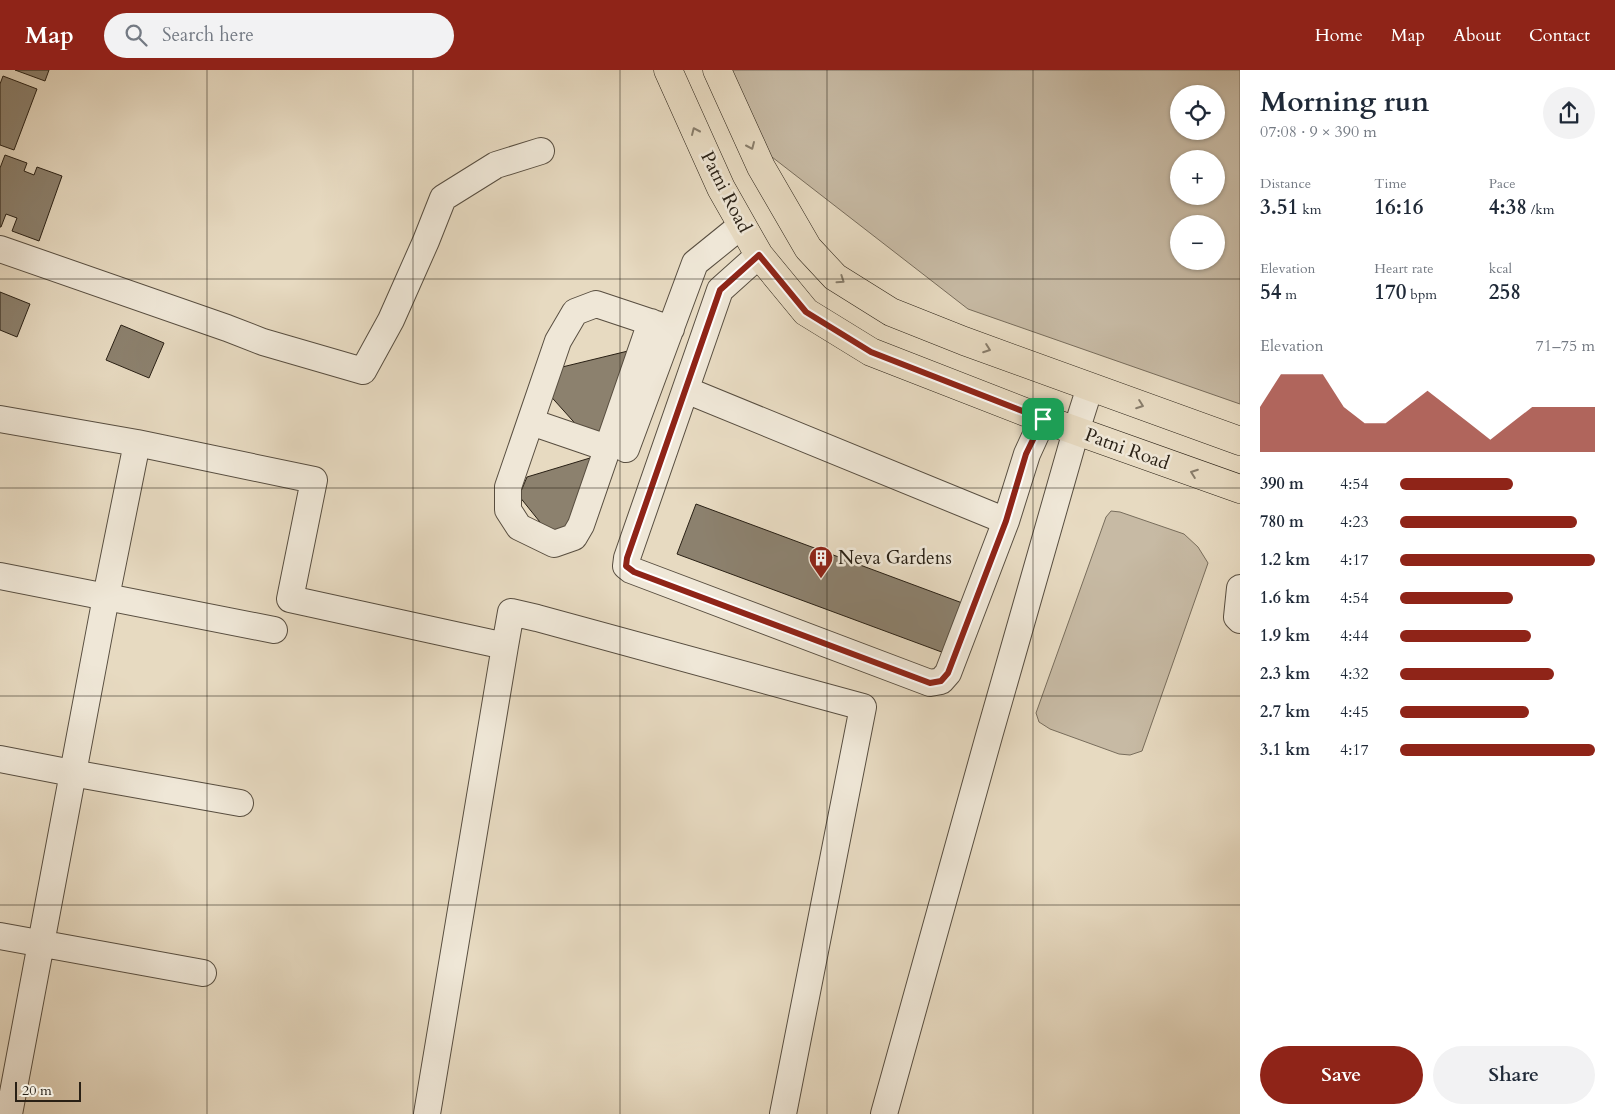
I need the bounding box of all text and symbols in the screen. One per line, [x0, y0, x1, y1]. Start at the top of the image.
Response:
search box [104, 13, 454, 58]
text: Map [25, 19, 74, 52]
icon: search [122, 21, 150, 49]
text: Search here [162, 22, 254, 48]
text: Home [1315, 23, 1363, 48]
text: Map [1391, 23, 1425, 48]
text: About [1453, 23, 1501, 48]
text: Contact [1529, 23, 1590, 48]
text: Morning run [1260, 83, 1429, 121]
map controls [1170, 85, 1225, 270]
button: locate [1170, 85, 1225, 140]
button: share [1543, 87, 1595, 139]
text: 07:08 · 9 × 390 m [1260, 121, 1377, 143]
one-way arrow [691, 127, 702, 136]
one-way arrow [745, 141, 756, 150]
street label: Patni Road [694, 147, 758, 237]
button: + [1170, 150, 1225, 205]
text: Distance [1260, 174, 1311, 193]
text: Time [1374, 174, 1407, 193]
text: Pace [1489, 174, 1516, 193]
text: 3.51 [1260, 193, 1298, 222]
text: 16:16 [1374, 193, 1423, 222]
text: 4:38 [1489, 193, 1527, 222]
text: km [1298, 200, 1321, 219]
text: /km [1527, 200, 1555, 219]
button: − [1170, 215, 1225, 270]
text: Elevation [1260, 259, 1316, 278]
text: Heart rate [1374, 259, 1434, 278]
text: kcal [1489, 259, 1512, 278]
one-way arrow [835, 274, 844, 283]
text: 54 [1260, 278, 1282, 307]
text: 170 [1374, 278, 1407, 307]
text: 258 [1489, 278, 1521, 307]
text: m [1282, 285, 1297, 304]
text: bpm [1407, 285, 1437, 304]
text: Elevation [1260, 335, 1324, 357]
text: 71–75 m [1536, 335, 1595, 357]
one-way arrow [982, 344, 991, 354]
pin [1022, 398, 1064, 440]
one-way arrow [1135, 399, 1143, 409]
icon: arrive [1029, 405, 1057, 433]
street label: Patni Road [1081, 422, 1173, 476]
one-way arrow [1190, 469, 1199, 479]
text: 390 m [1260, 473, 1304, 495]
text: 4:54 [1340, 473, 1369, 495]
text: 780 m [1260, 511, 1304, 533]
text: 4:23 [1340, 511, 1369, 533]
building icon: Neva Gardens [808, 545, 834, 579]
place label: Neva Gardens [838, 545, 952, 571]
text: 1.2 km [1260, 549, 1310, 571]
text: 4:17 [1340, 549, 1369, 571]
text: 1.6 km [1260, 587, 1310, 609]
text: 4:54 [1340, 587, 1369, 609]
text: 1.9 km [1260, 625, 1310, 647]
text: 4:44 [1340, 625, 1369, 647]
text: 2.3 km [1260, 663, 1310, 685]
text: 4:32 [1340, 663, 1369, 685]
text: 2.7 km [1260, 701, 1310, 723]
text: 4:45 [1340, 701, 1369, 723]
text: 3.1 km [1260, 739, 1310, 761]
text: 4:17 [1340, 739, 1369, 761]
button: Save [1260, 1046, 1423, 1104]
button: Share [1433, 1046, 1595, 1104]
scale bar [15, 1079, 81, 1102]
text: 20 m [22, 1081, 52, 1100]

